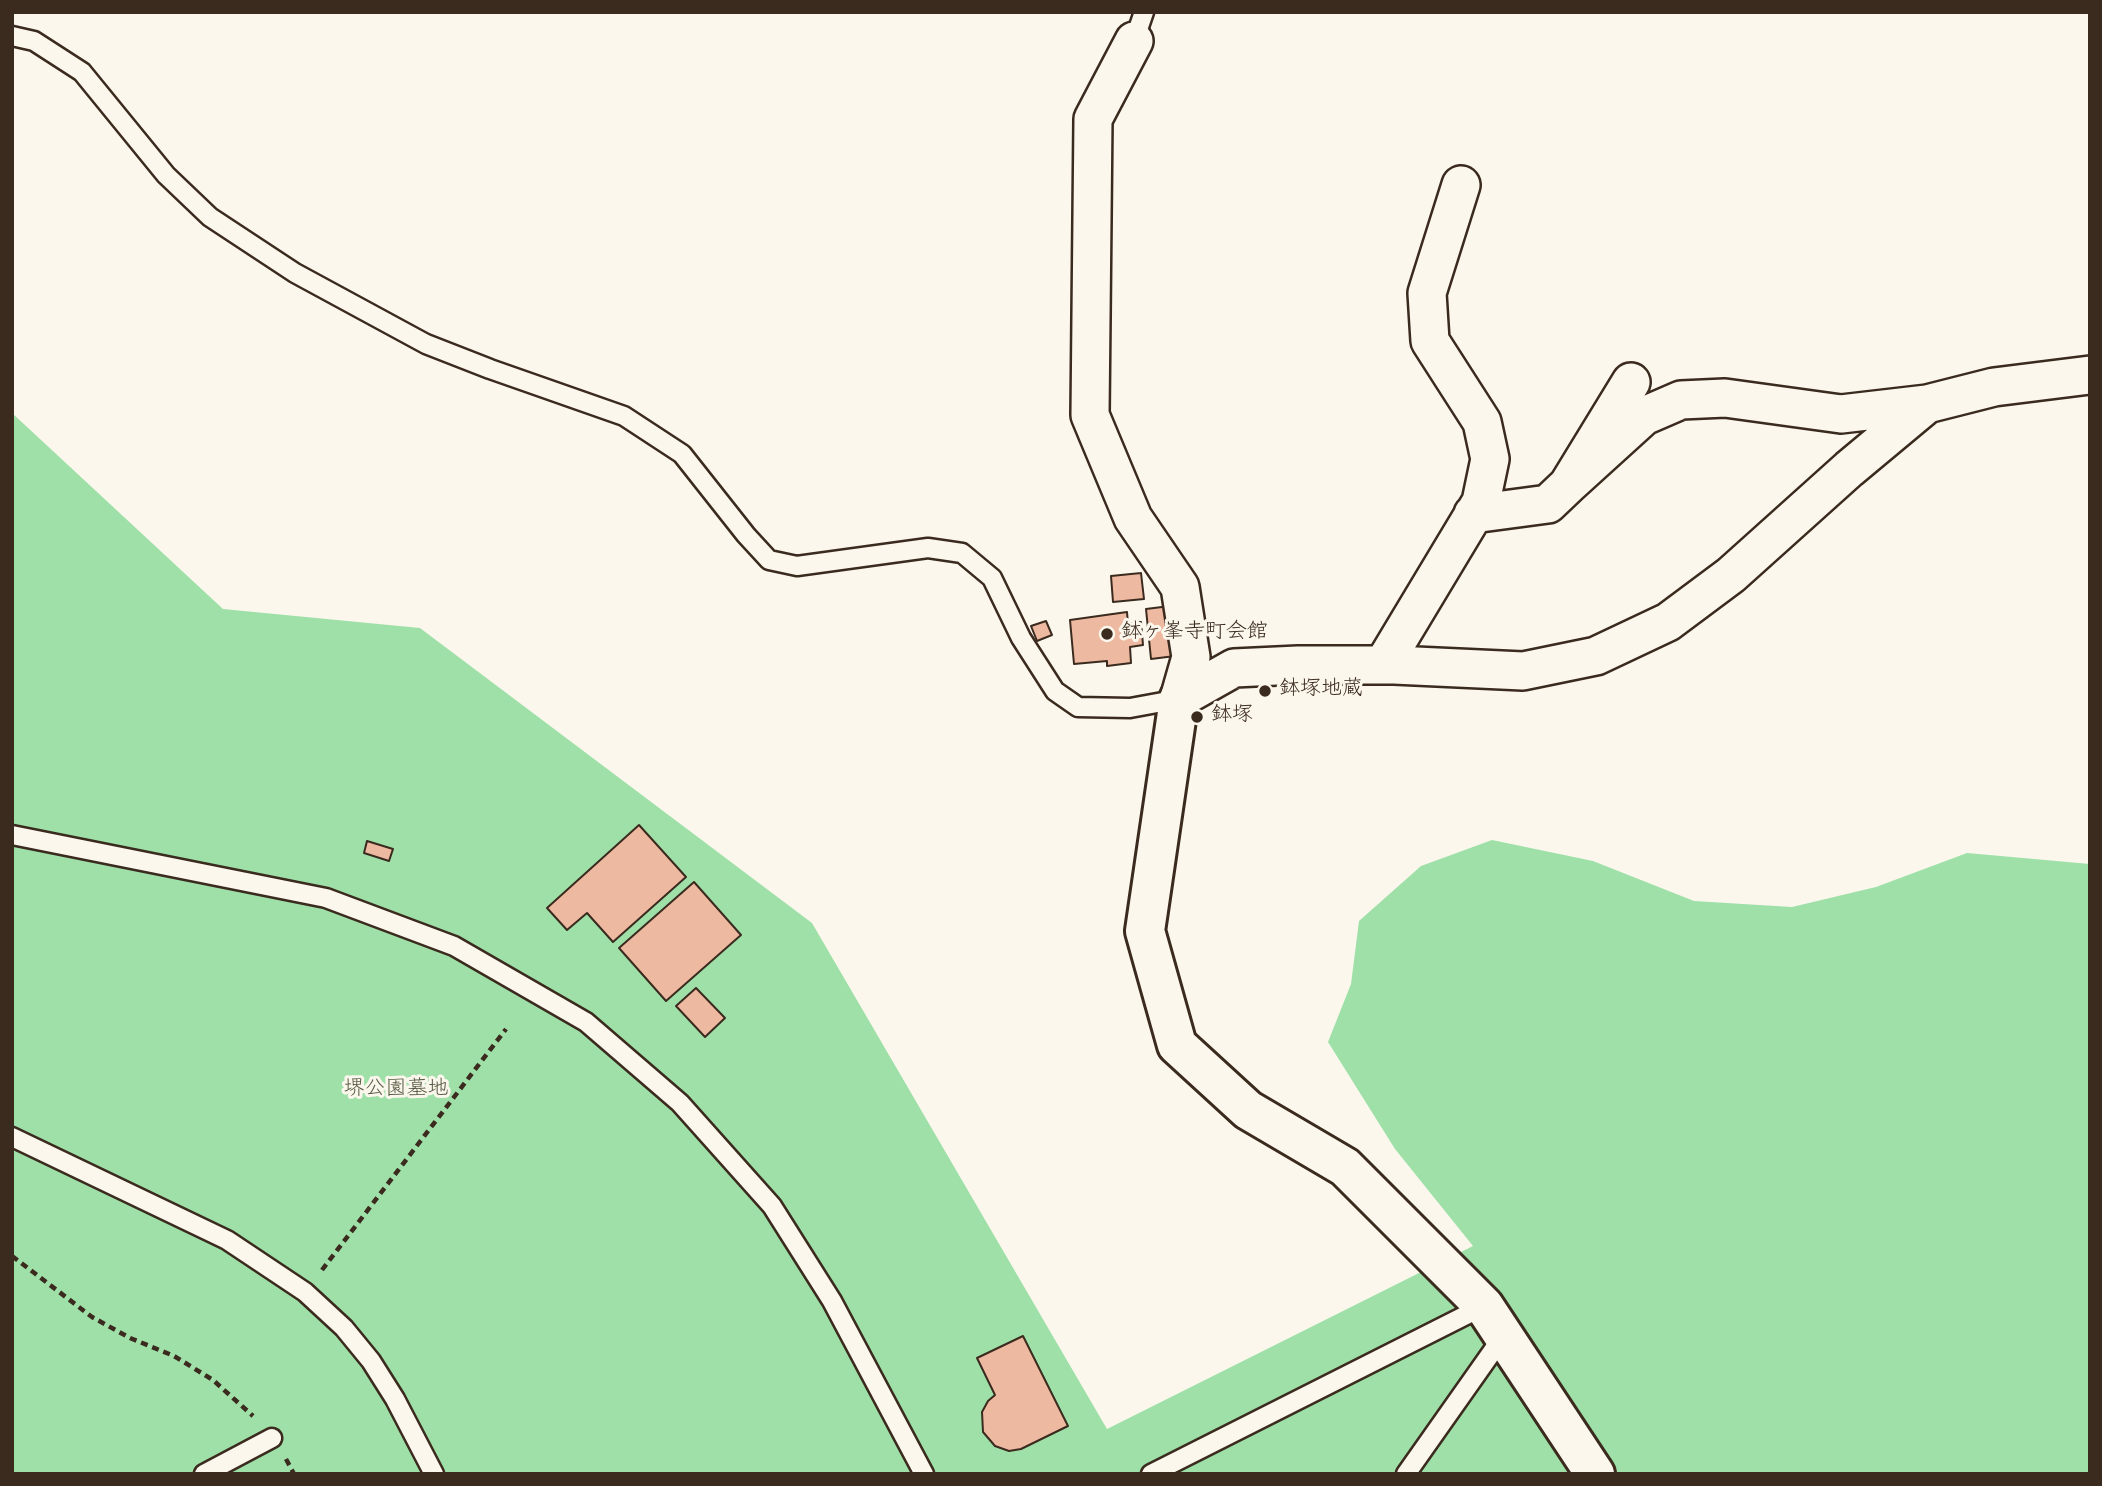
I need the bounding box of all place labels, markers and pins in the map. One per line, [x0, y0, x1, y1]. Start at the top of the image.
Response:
place label: 鉢ヶ峯寺町会館 [1121, 621, 1268, 647]
marker: 鉢ヶ峯寺町会館 [1099, 626, 1115, 642]
place label: 鉢塚地蔵 [1279, 678, 1363, 704]
marker: 鉢塚地蔵 [1257, 683, 1273, 699]
place label: 鉢塚 [1211, 704, 1253, 730]
marker: 鉢塚 [1189, 709, 1205, 725]

